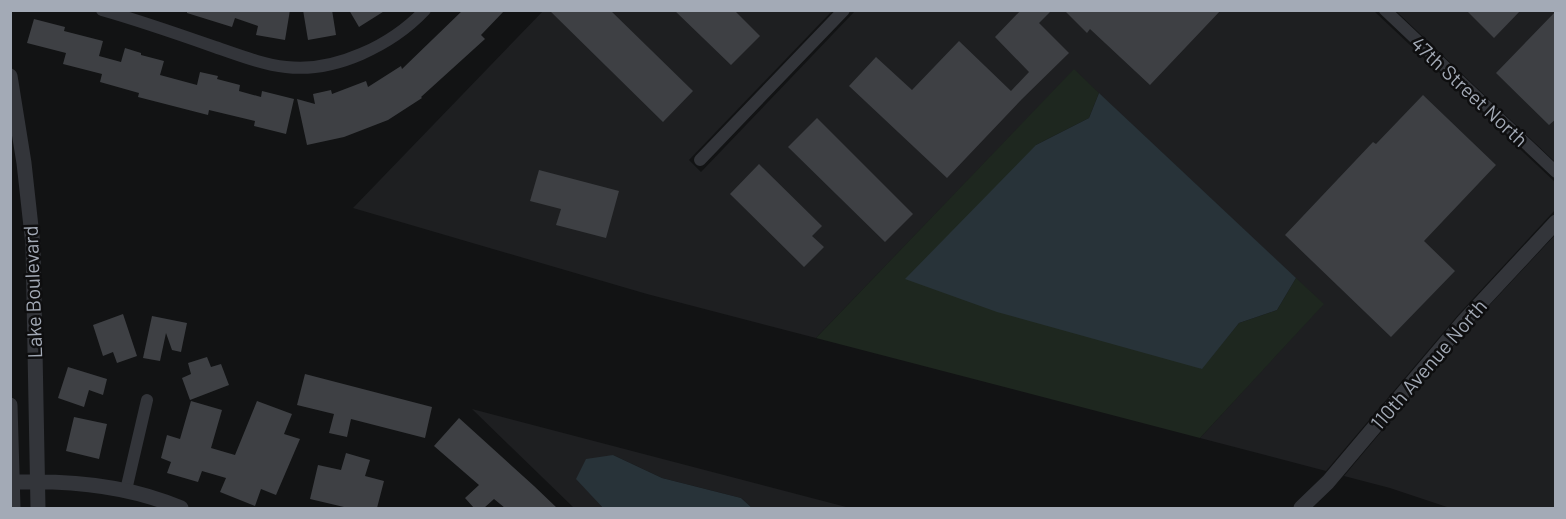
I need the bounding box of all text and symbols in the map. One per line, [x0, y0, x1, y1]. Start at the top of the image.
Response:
street label: 47th Street North [1407, 31, 1533, 151]
street label: Lake Boulevard [18, 225, 46, 359]
street label: 110th Avenue North [1365, 294, 1491, 434]

